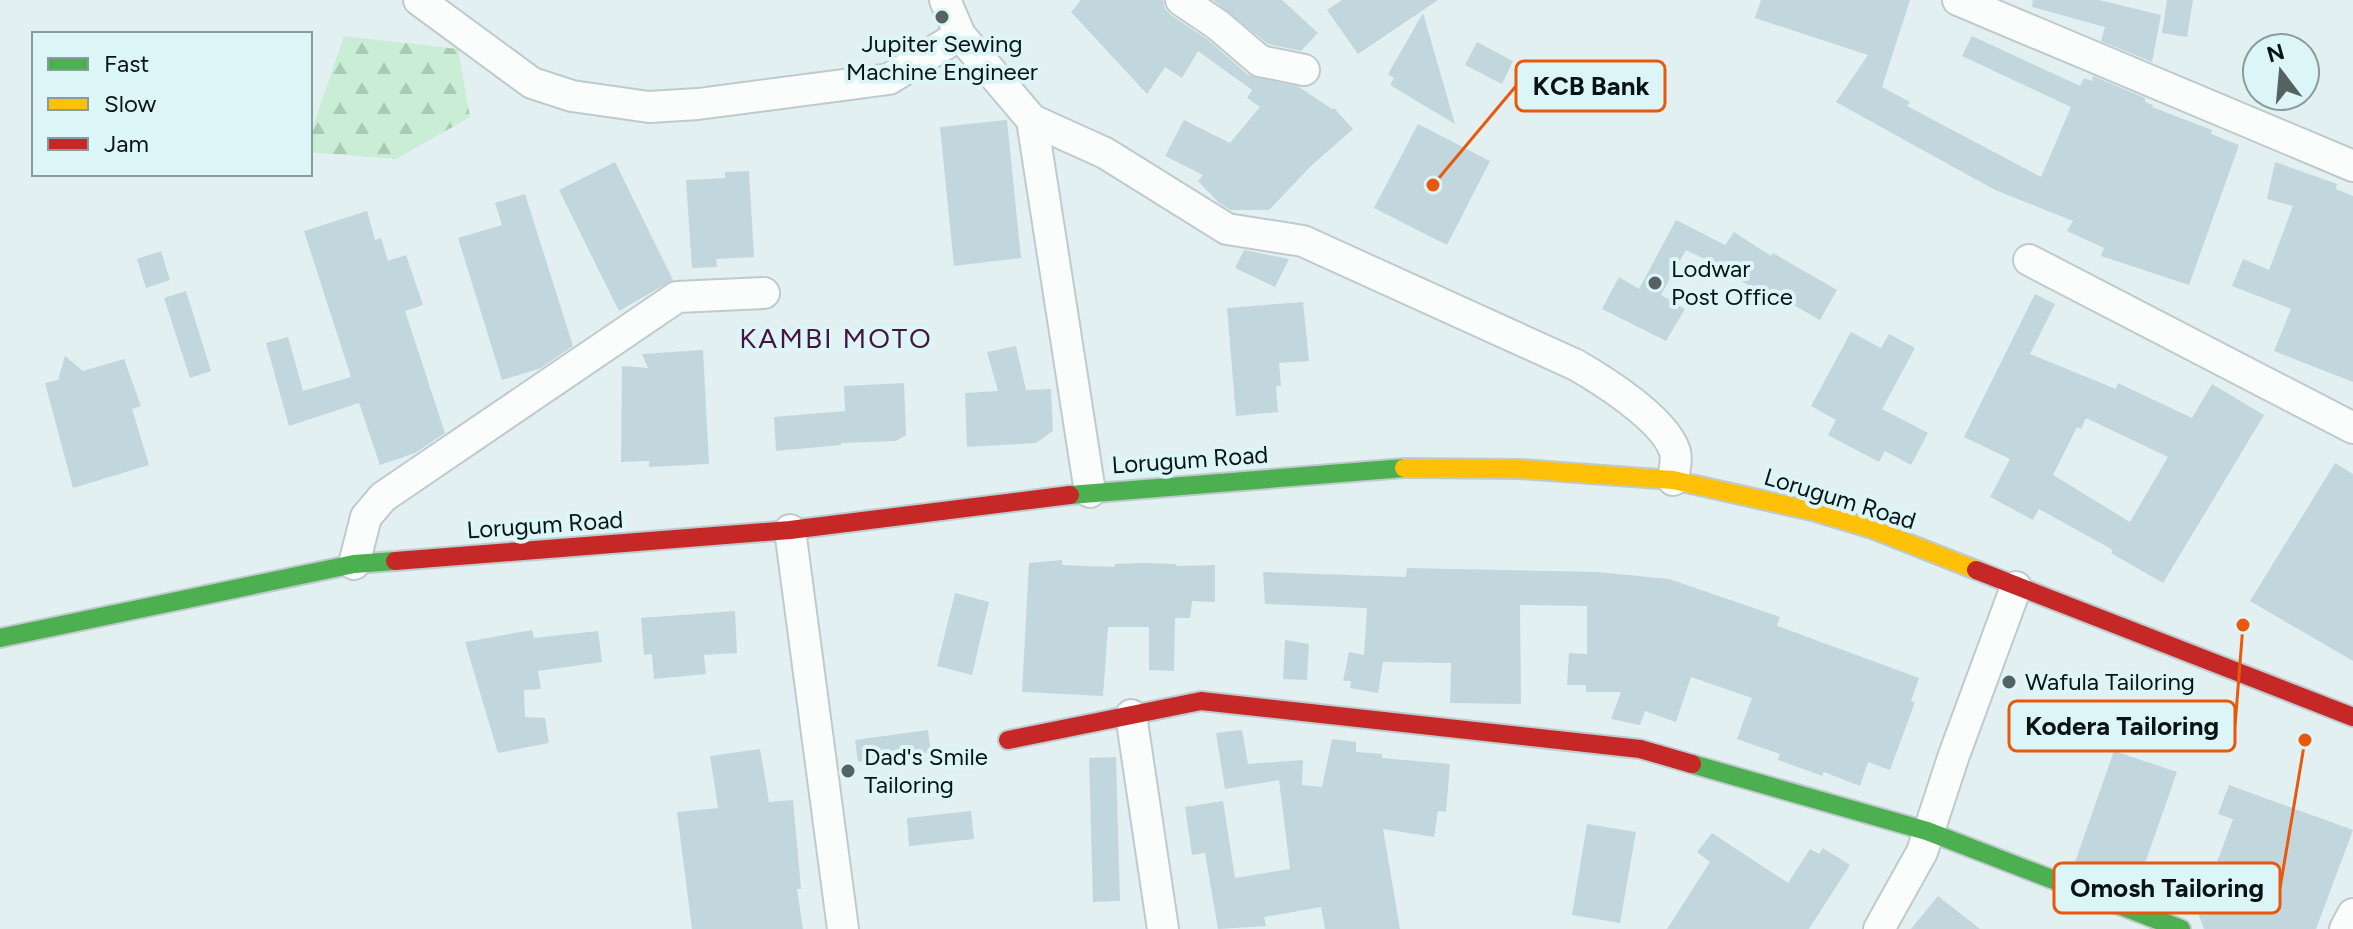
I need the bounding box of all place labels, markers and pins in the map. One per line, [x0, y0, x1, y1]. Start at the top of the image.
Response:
marker: Jupiter Sewing Machine Engineer [933, 8, 951, 26]
place label: Jupiter Sewing Machine Engineer [846, 29, 1038, 86]
callout: KCB Bank [1516, 61, 1665, 111]
place label: Lodwar Post Office [1671, 254, 1793, 311]
marker: Lodwar Post Office [1646, 274, 1664, 292]
place label: Wafula Tailoring [2025, 667, 2195, 696]
marker: Wafula Tailoring [2000, 673, 2018, 691]
callout: Kodera Tailoring [2009, 701, 2235, 751]
place label: Dad's Smile Tailoring [864, 742, 988, 799]
marker: Dad's Smile Tailoring [839, 762, 857, 780]
callout: Omosh Tailoring [2054, 863, 2280, 913]

